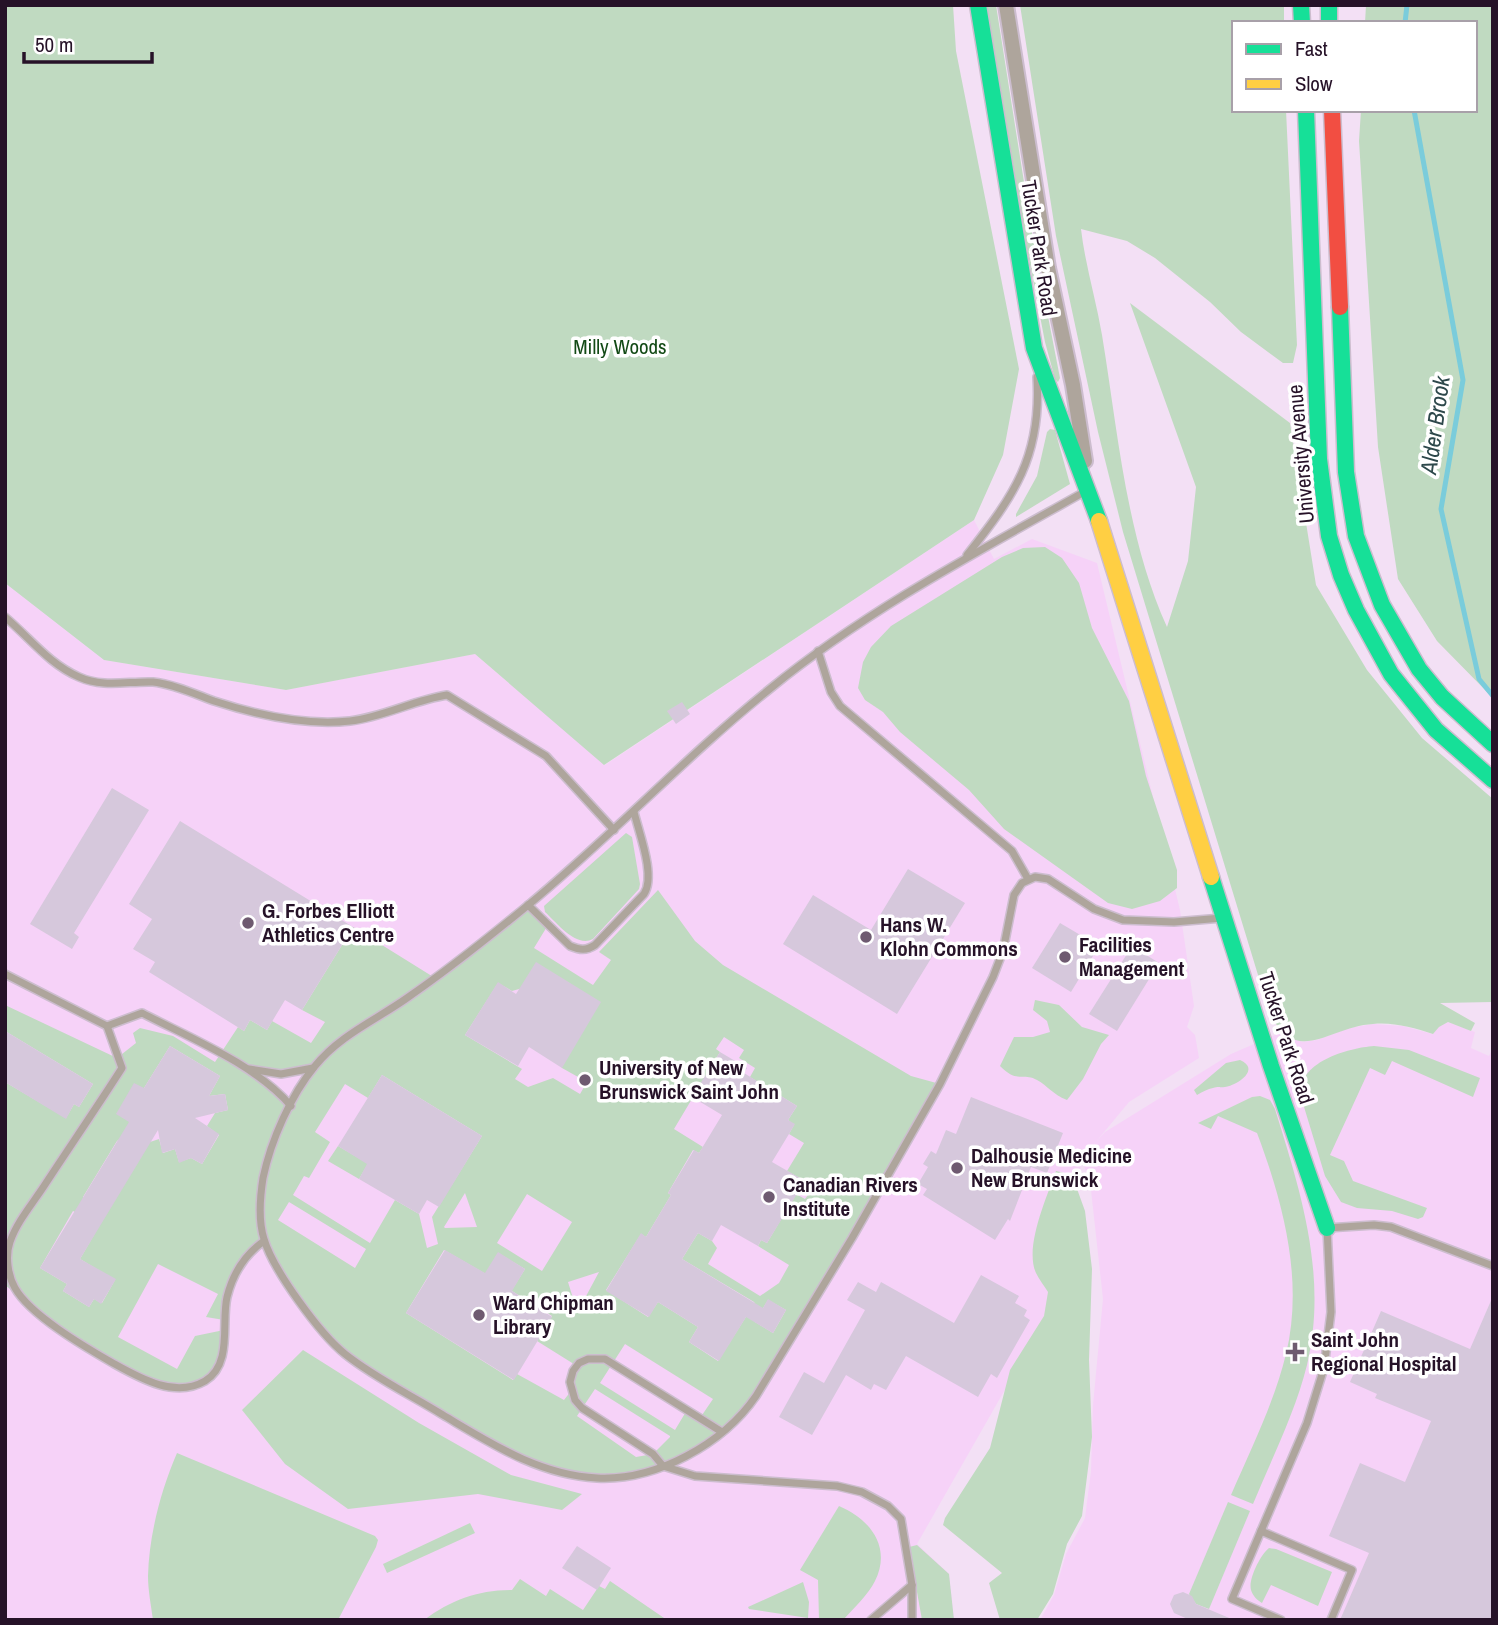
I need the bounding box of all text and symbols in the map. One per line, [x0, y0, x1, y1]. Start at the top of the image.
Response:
scale bar [24, 21, 152, 65]
legend [1232, 21, 1477, 112]
text: 50 m [35, 30, 73, 59]
text: Fast [1295, 34, 1328, 63]
text: Slow [1295, 69, 1333, 98]
street label: Tucker Park Road [1014, 178, 1065, 318]
park label: Milly Woods [573, 332, 667, 361]
water label: Alder Brook [1412, 372, 1457, 477]
street label: University Avenue [1280, 383, 1321, 525]
place label: G. Forbes Elliott Athletics Centre [262, 896, 394, 949]
place label: Hans W. Klohn Commons [880, 910, 1018, 963]
marker: G. Forbes Elliott Athletics Centre [240, 915, 256, 931]
marker: Hans W. Klohn Commons [858, 929, 874, 945]
place label: Facilities Management [1079, 930, 1185, 983]
marker: Facilities Management [1057, 949, 1073, 965]
street label: Tucker Park Road [1251, 968, 1321, 1108]
place label: University of New Brunswick Saint John [599, 1053, 779, 1106]
marker: University of New Brunswick Saint John [577, 1072, 593, 1088]
place label: Dalhousie Medicine New Brunswick [971, 1141, 1132, 1194]
marker: Dalhousie Medicine New Brunswick [949, 1160, 965, 1176]
place label: Canadian Rivers Institute [783, 1170, 918, 1223]
marker: Canadian Rivers Institute [761, 1189, 777, 1205]
place label: Ward Chipman Library [493, 1288, 614, 1341]
marker: Ward Chipman Library [471, 1307, 487, 1323]
place label: Saint John Regional Hospital [1311, 1325, 1456, 1378]
marker: Saint John Regional Hospital [1285, 1342, 1305, 1362]

